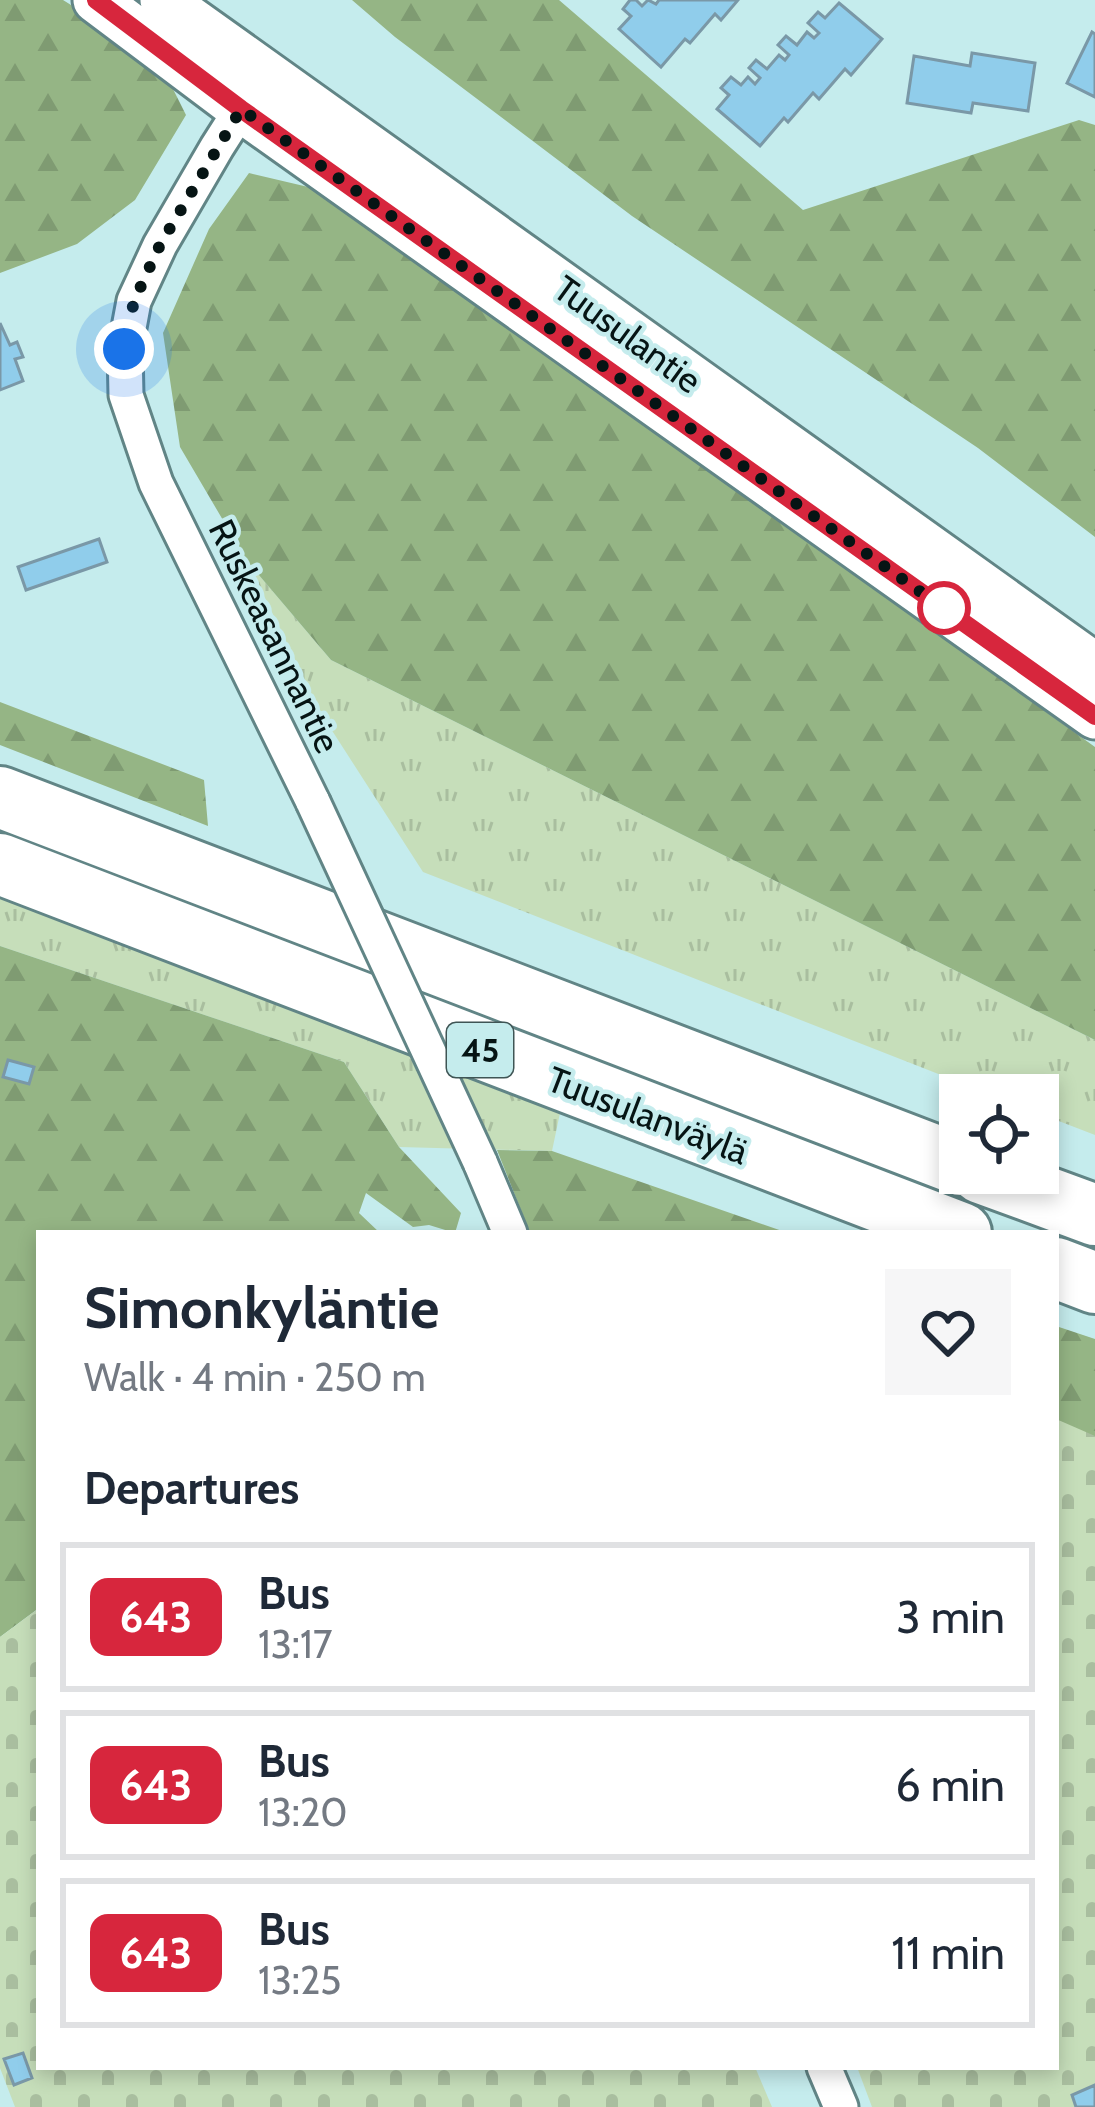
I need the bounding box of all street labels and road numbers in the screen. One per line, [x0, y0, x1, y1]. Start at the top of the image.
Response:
street label: Tuusulantie [546, 266, 710, 402]
street label: Ruskeasannantie [200, 512, 350, 760]
road number: 45 [447, 1023, 513, 1077]
street label: Tuusulanväylä [542, 1057, 754, 1173]

